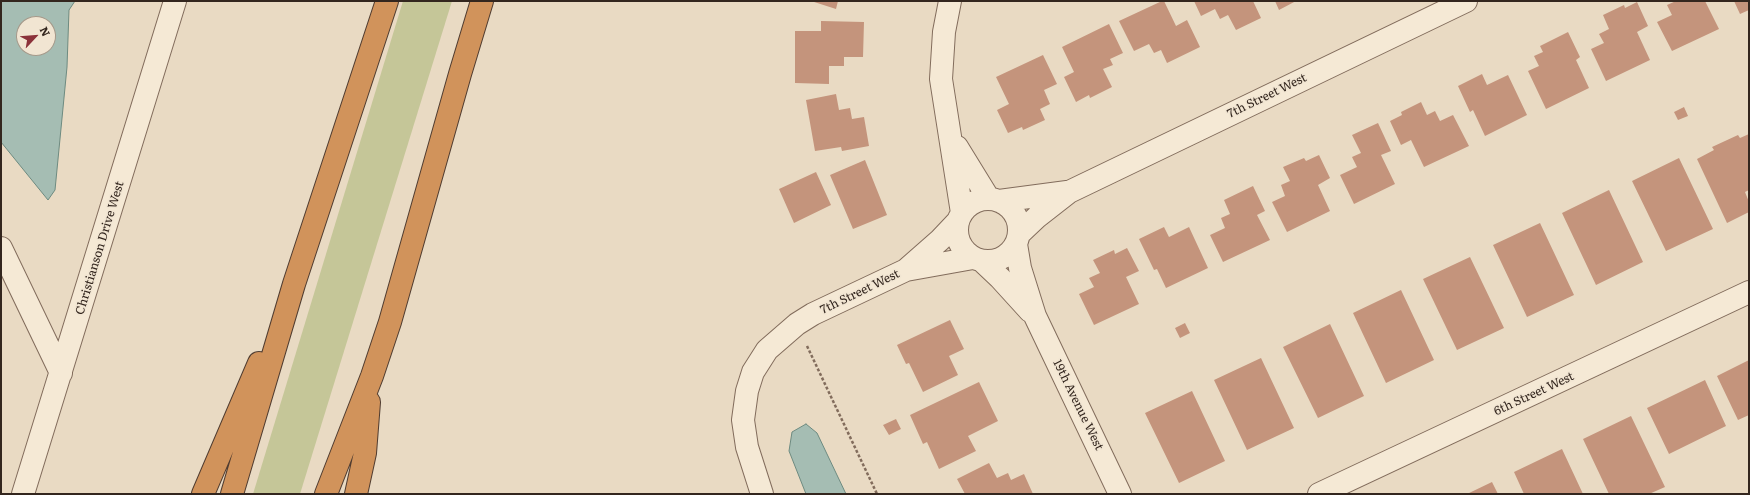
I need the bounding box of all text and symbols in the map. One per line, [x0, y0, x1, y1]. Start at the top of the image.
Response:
north arrow [16, 16, 56, 56]
text: N [37, 24, 55, 39]
street label: 7th Street West [1225, 71, 1309, 121]
street label: Christianson Drive West [73, 179, 127, 317]
street label: 7th Street West [818, 267, 902, 317]
street label: 19th Avenue West [1050, 357, 1106, 453]
street label: 6th Street West [1492, 369, 1576, 419]

